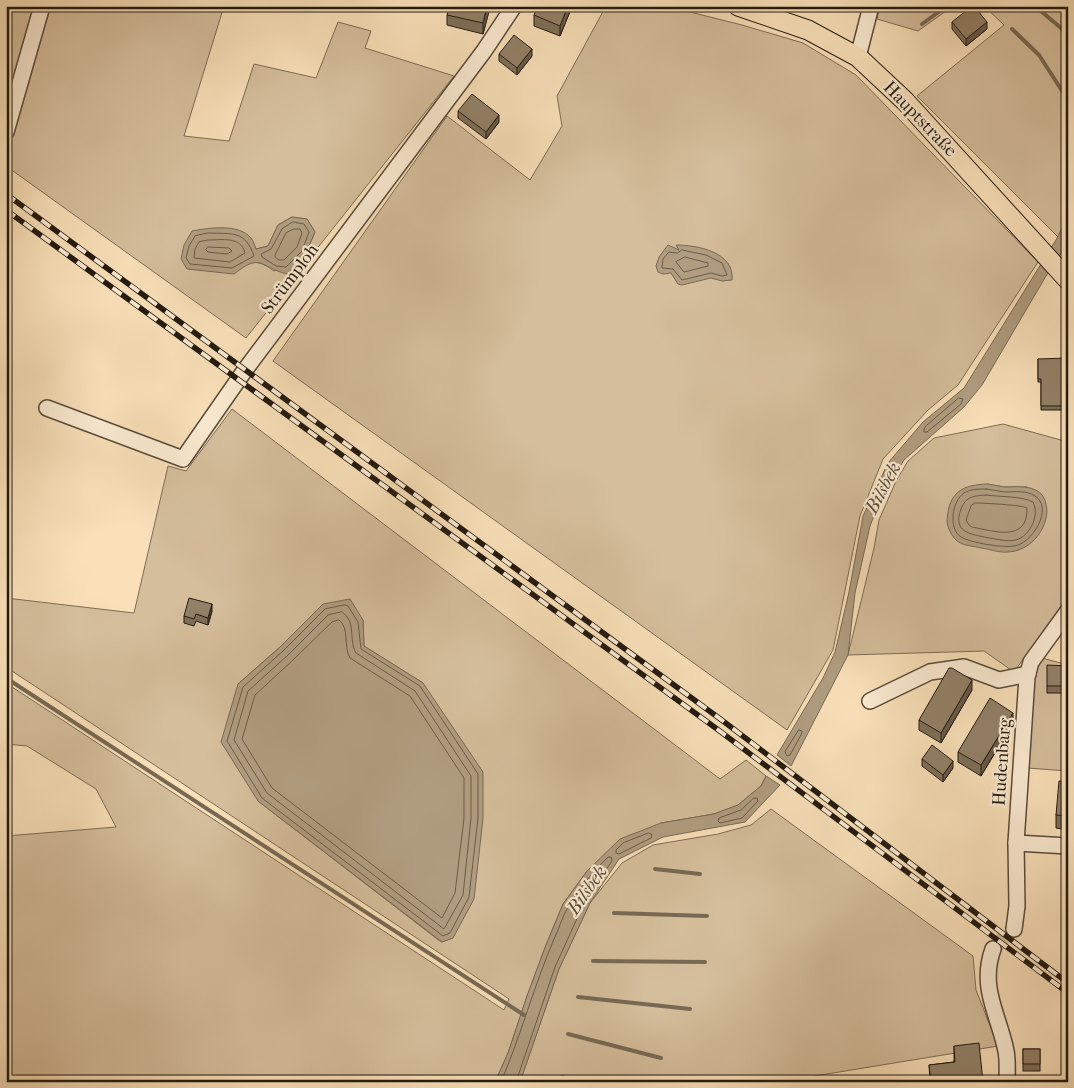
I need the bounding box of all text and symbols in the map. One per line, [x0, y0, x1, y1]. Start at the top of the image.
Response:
street label: Hauptstraße [879, 77, 961, 161]
street label: Strümploh [257, 240, 323, 318]
water label: Bilsbek [860, 459, 906, 518]
street label: Hudenbarg [988, 717, 1016, 807]
water label: Bilsbek [562, 861, 612, 920]

